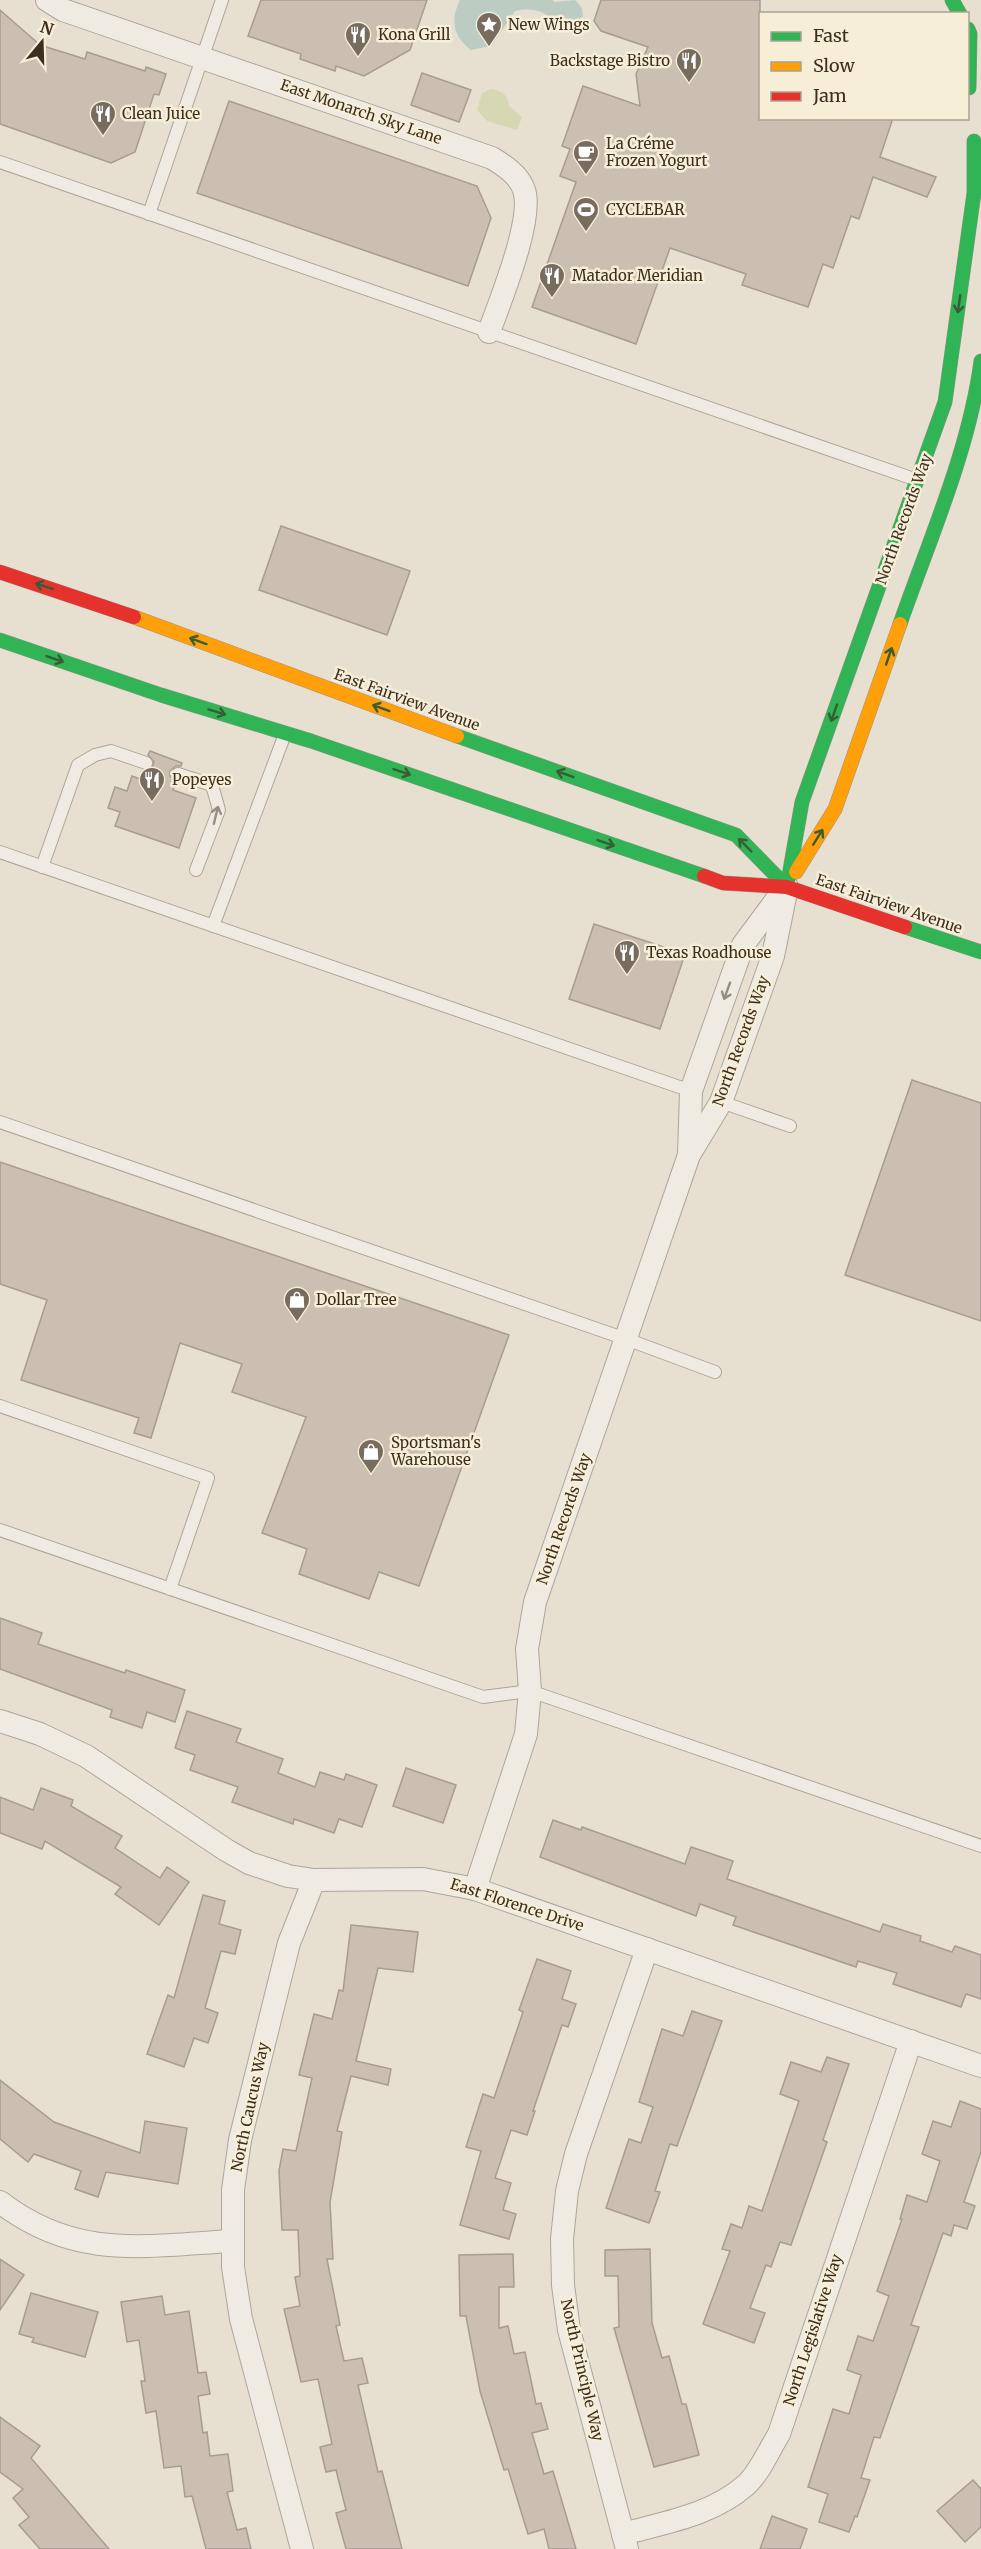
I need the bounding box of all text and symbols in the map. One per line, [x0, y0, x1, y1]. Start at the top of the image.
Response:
place icon: New Wings [474, 10, 504, 48]
north arrow [12, 12, 72, 72]
legend [759, 12, 969, 120]
place label: New Wings [508, 15, 590, 34]
text: N [38, 16, 56, 39]
restaurant icon: Kona Grill [343, 20, 373, 58]
text: Fast [813, 24, 849, 47]
place label: Kona Grill [378, 25, 451, 44]
restaurant icon: Backstage Bistro [674, 46, 704, 84]
place label: Backstage Bistro [550, 51, 670, 70]
text: Slow [813, 54, 856, 77]
street label: East Monarch Sky Lane [278, 75, 445, 148]
text: Jam [812, 84, 847, 107]
restaurant icon: Clean Juice [88, 99, 118, 137]
place label: Clean Juice [122, 104, 200, 123]
place label: La Créme Frozen Yogurt [606, 134, 708, 170]
cafe icon: La Créme Frozen Yogurt [571, 138, 601, 176]
sports icon: CYCLEBAR [571, 195, 601, 233]
place label: CYCLEBAR [606, 200, 685, 219]
restaurant icon: Matador Meridian [537, 261, 567, 299]
place label: Matador Meridian [572, 266, 703, 285]
one-way arrow [954, 293, 965, 313]
street label: North Records Way [871, 451, 936, 587]
one-way arrow [35, 580, 54, 591]
one-way arrow [190, 635, 208, 646]
one-way arrow [884, 647, 895, 666]
one-way arrow [45, 654, 64, 665]
street label: East Fairview Avenue [332, 664, 483, 735]
one-way arrow [373, 702, 391, 713]
one-way arrow [828, 703, 839, 722]
one-way arrow [207, 707, 226, 718]
restaurant icon: Popeyes [137, 765, 167, 803]
one-way arrow [392, 768, 411, 779]
one-way arrow [556, 768, 575, 779]
place label: Popeyes [172, 770, 232, 789]
one-way arrow [210, 806, 222, 825]
one-way arrow [812, 829, 824, 846]
one-way arrow [738, 837, 753, 852]
one-way arrow [596, 838, 615, 849]
street label: East Fairview Avenue [813, 870, 965, 938]
restaurant icon: Texas Roadhouse [612, 938, 642, 976]
place label: Texas Roadhouse [646, 943, 772, 962]
street label: North Records Way [708, 973, 773, 1109]
one-way arrow [720, 981, 731, 1000]
shop icon: Dollar Tree [282, 1285, 312, 1323]
place label: Dollar Tree [316, 1290, 397, 1309]
place label: Sportsman's Warehouse [390, 1433, 481, 1469]
shop icon: Sportsman's Warehouse [356, 1437, 386, 1475]
street label: North Records Way [532, 1450, 595, 1587]
street label: East Florence Drive [448, 1874, 586, 1935]
street label: North Caucus Way [227, 2040, 273, 2173]
street label: North Legislative Way [779, 2251, 846, 2408]
street label: North Principle Way [557, 2297, 608, 2443]

